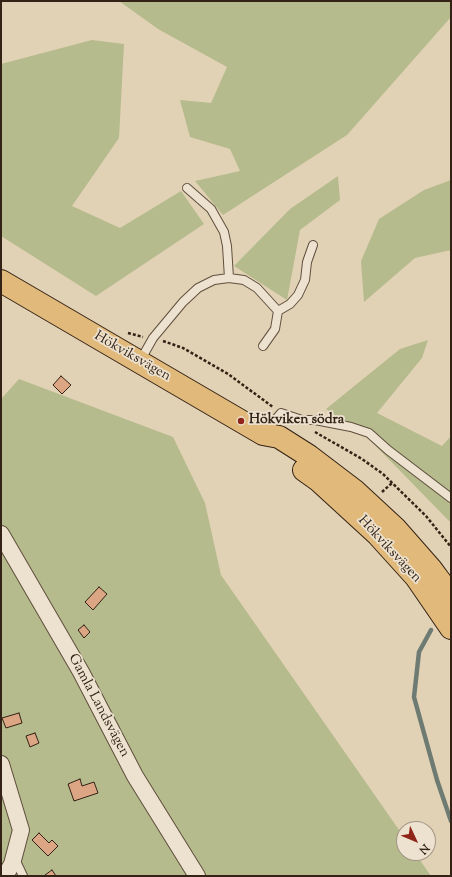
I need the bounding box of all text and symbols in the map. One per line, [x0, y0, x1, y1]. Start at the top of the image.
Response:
street label: Hökviksvägen [91, 328, 173, 386]
place label: Hökviken södra [249, 413, 344, 429]
marker: Hökviken södra [236, 416, 246, 426]
street label: Hökviksvägen [354, 513, 424, 587]
street label: Gamla Landsvägen [64, 652, 132, 760]
north arrow [396, 821, 436, 861]
text: N [415, 840, 433, 857]

